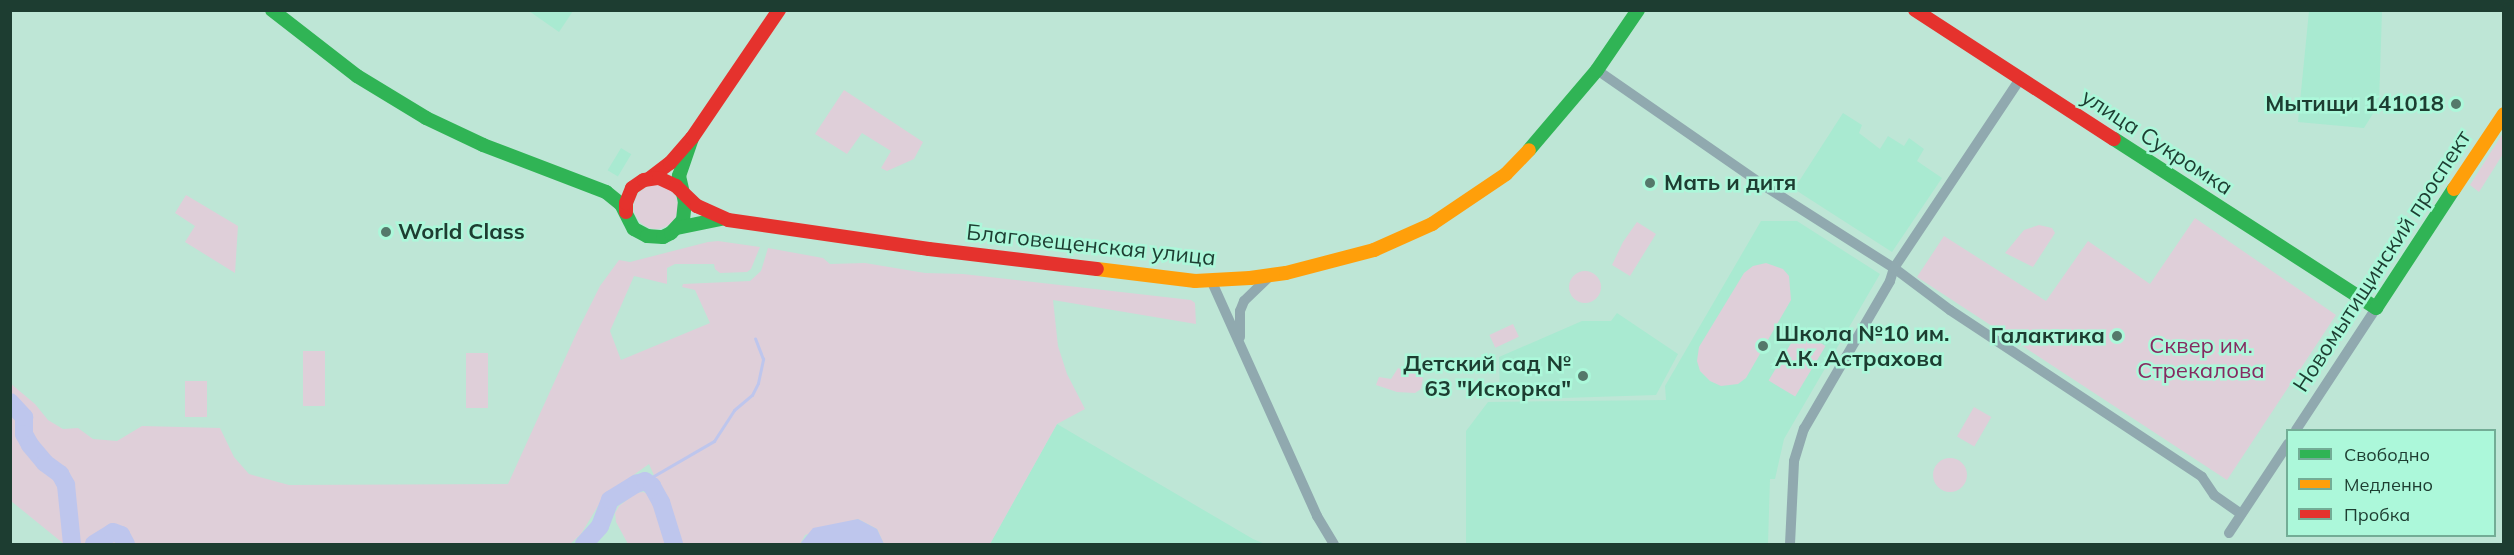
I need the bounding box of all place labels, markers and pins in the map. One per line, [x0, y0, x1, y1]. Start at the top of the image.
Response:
place label: Мытищи 141018 [2265, 91, 2444, 117]
marker: Мытищи 141018 [2449, 97, 2463, 111]
place label: Мать и дитя [1664, 170, 1796, 196]
marker: Мать и дитя [1641, 174, 1659, 192]
place label: World Class [398, 219, 525, 245]
marker: World Class [379, 225, 393, 239]
place label: Школа №10 им. А.К. Астрахова [1775, 320, 1949, 372]
place label: Галактика [1991, 323, 2105, 349]
marker: Галактика [2110, 329, 2124, 343]
marker: Школа №10 им. А.К. Астрахова [1756, 339, 1770, 353]
place label: Детский сад № 63 "Искорка" [1403, 350, 1571, 402]
marker: Детский сад № 63 "Искорка" [1576, 369, 1590, 383]

